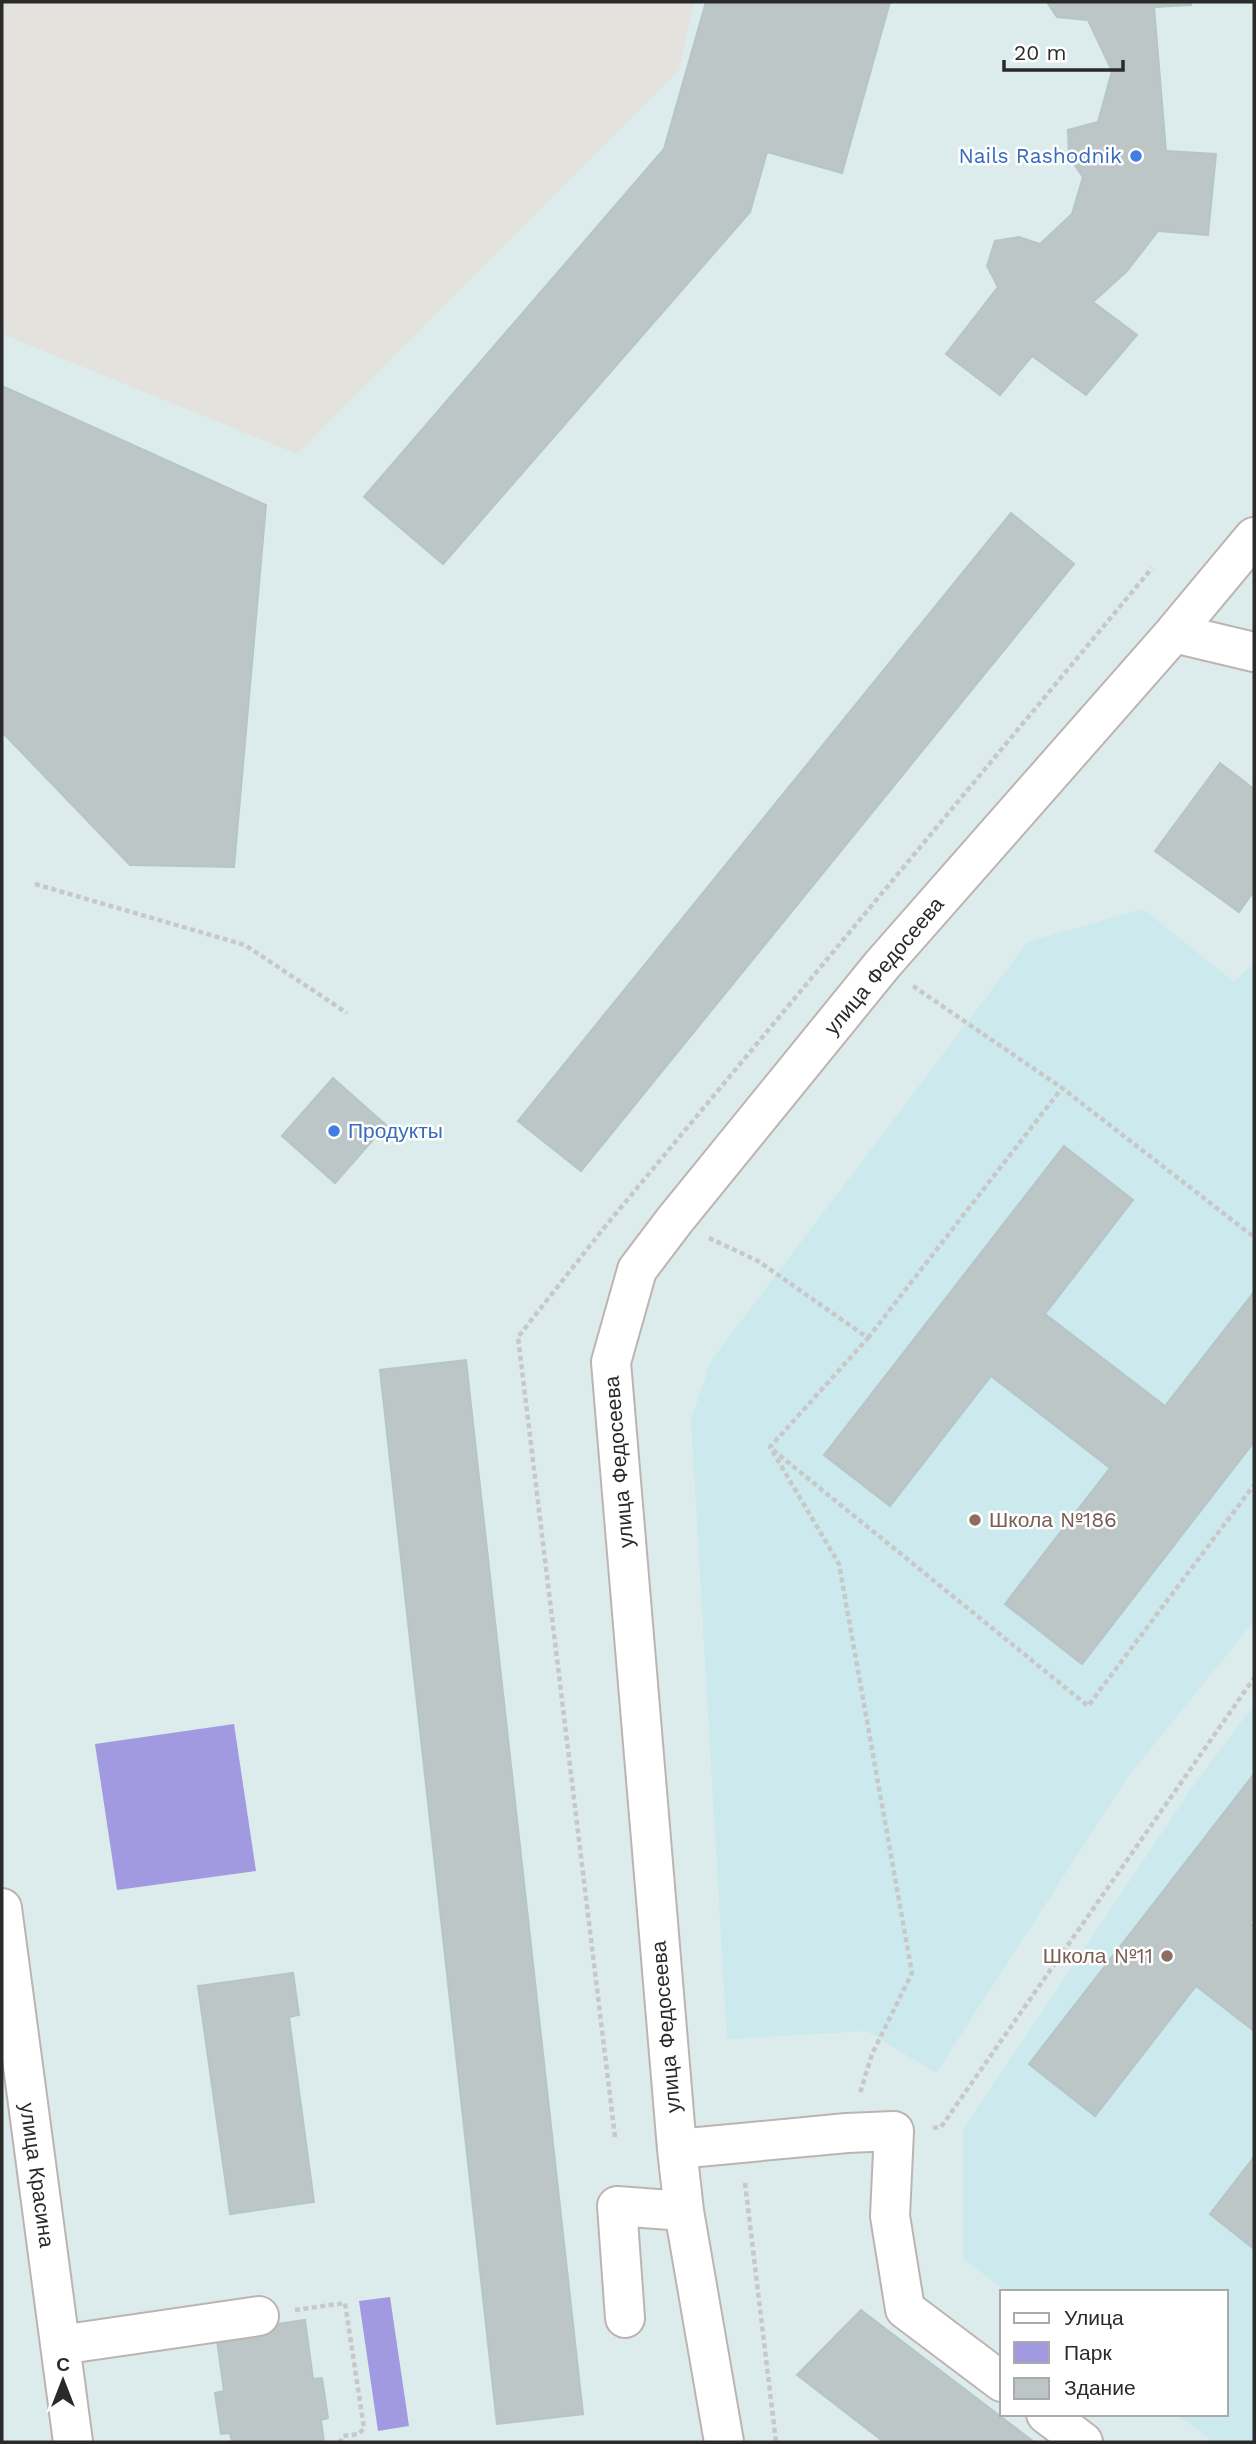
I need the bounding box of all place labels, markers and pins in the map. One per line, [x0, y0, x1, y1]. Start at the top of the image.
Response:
place label: Nails Rashodnik [958, 143, 1122, 168]
marker: Nails Rashodnik [1128, 148, 1144, 164]
place label: Продукты [348, 1118, 443, 1143]
marker: Продукты [326, 1123, 342, 1139]
place label: Школа №186 [989, 1507, 1117, 1532]
marker: Школа №186 [967, 1512, 983, 1528]
place label: Школа №11 [1043, 1943, 1153, 1968]
marker: Школа №11 [1159, 1948, 1175, 1964]

